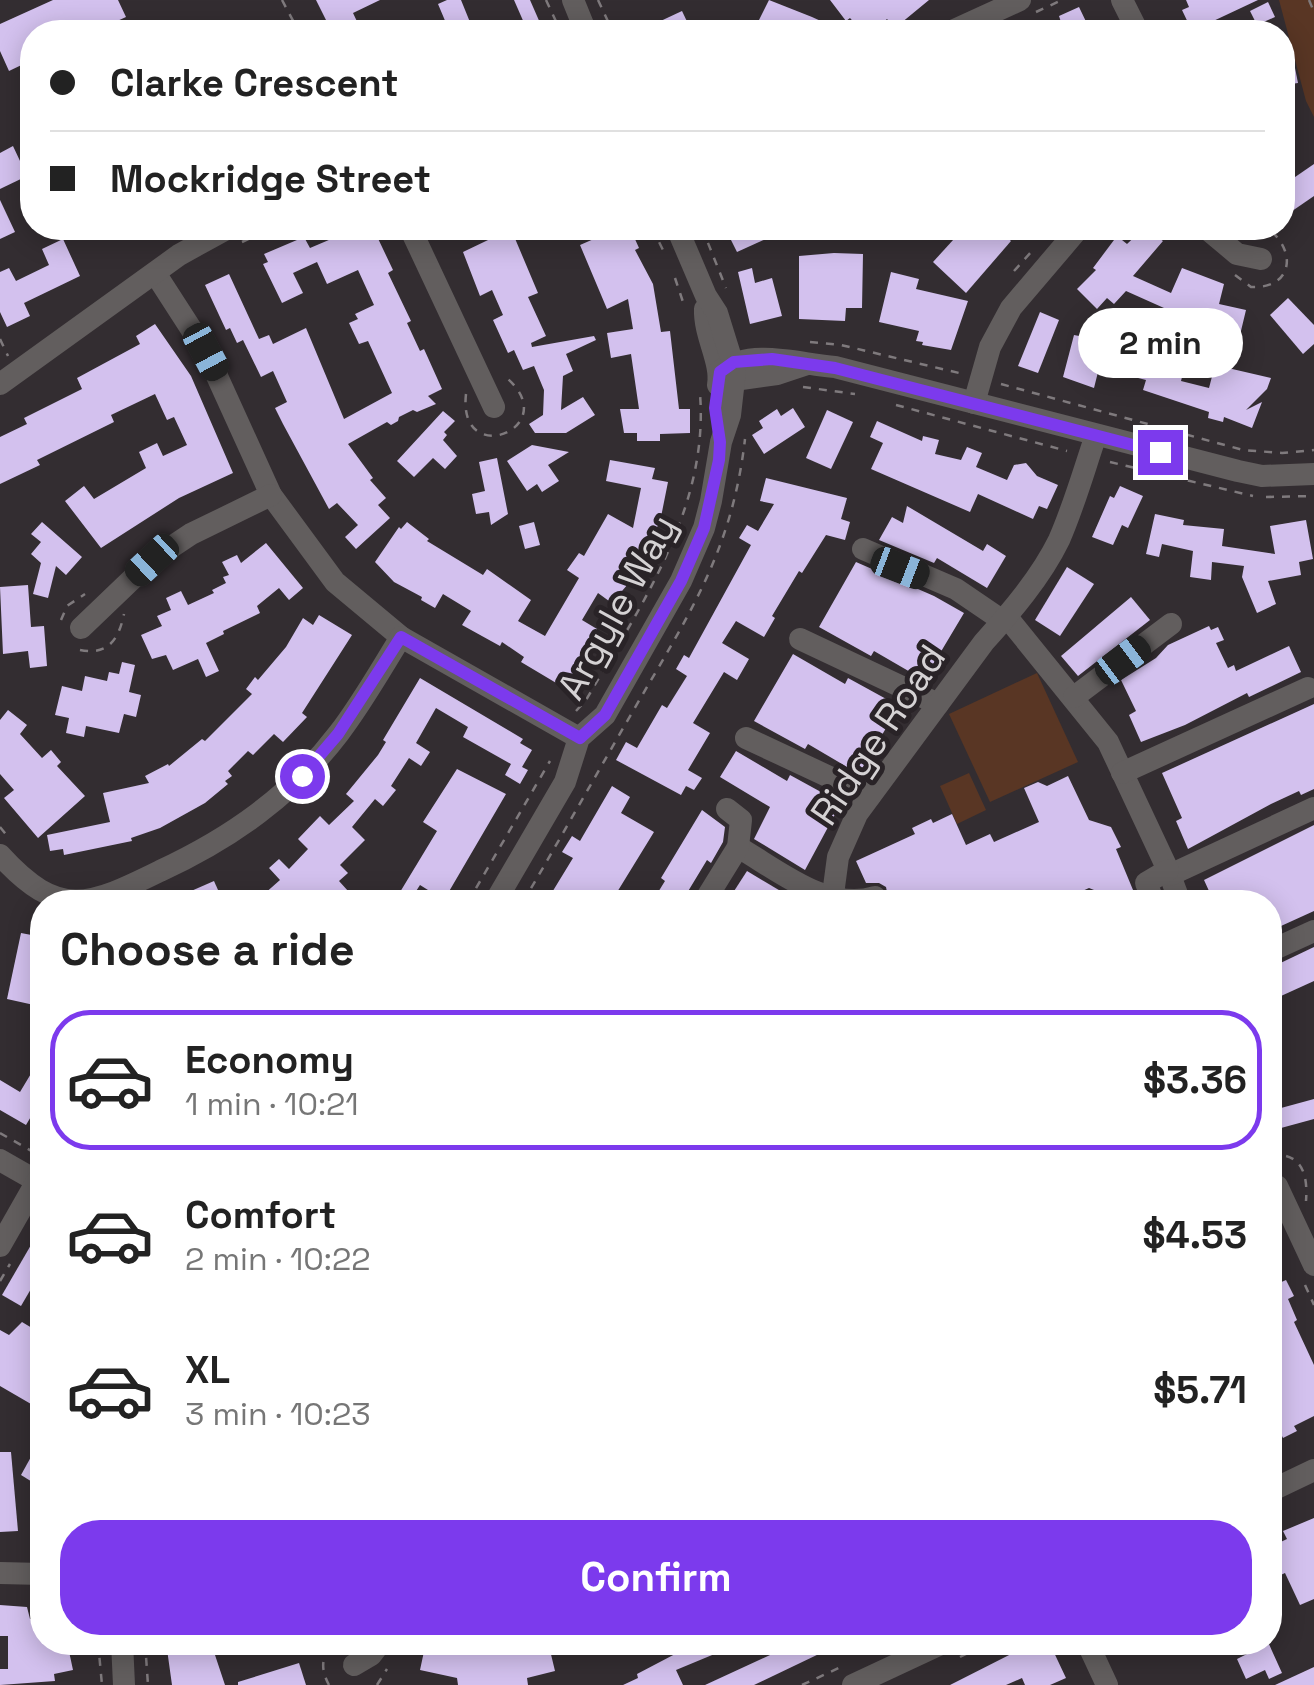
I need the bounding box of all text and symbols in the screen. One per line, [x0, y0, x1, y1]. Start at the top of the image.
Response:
text: Clarke Crescent [110, 59, 399, 107]
text: Mockridge Street [110, 155, 431, 203]
callout: 2 min [1078, 307, 1242, 377]
car [179, 318, 233, 386]
text: 2 min [1119, 323, 1202, 363]
route end [1138, 430, 1183, 475]
street label: Argyle Way [547, 506, 687, 708]
car [120, 529, 184, 591]
car [867, 543, 933, 593]
car [1090, 630, 1156, 690]
street label: Ridge Road [800, 635, 956, 835]
route start [280, 754, 325, 799]
text: Choose a ride [60, 921, 355, 978]
icon: car [65, 1035, 155, 1125]
text: Economy [185, 1036, 354, 1084]
text: $3.36 [1143, 1056, 1247, 1104]
text: 1 min · 10:21 [185, 1084, 359, 1124]
icon: car [65, 1190, 155, 1280]
text: Comfort [185, 1191, 336, 1239]
text: $4.53 [1143, 1211, 1247, 1259]
text: 2 min · 10:22 [185, 1239, 371, 1279]
icon: car [65, 1345, 155, 1435]
text: XL [185, 1346, 230, 1394]
text: $5.71 [1153, 1366, 1247, 1414]
text: 3 min · 10:23 [185, 1394, 370, 1434]
button: Confirm [60, 1520, 1252, 1635]

